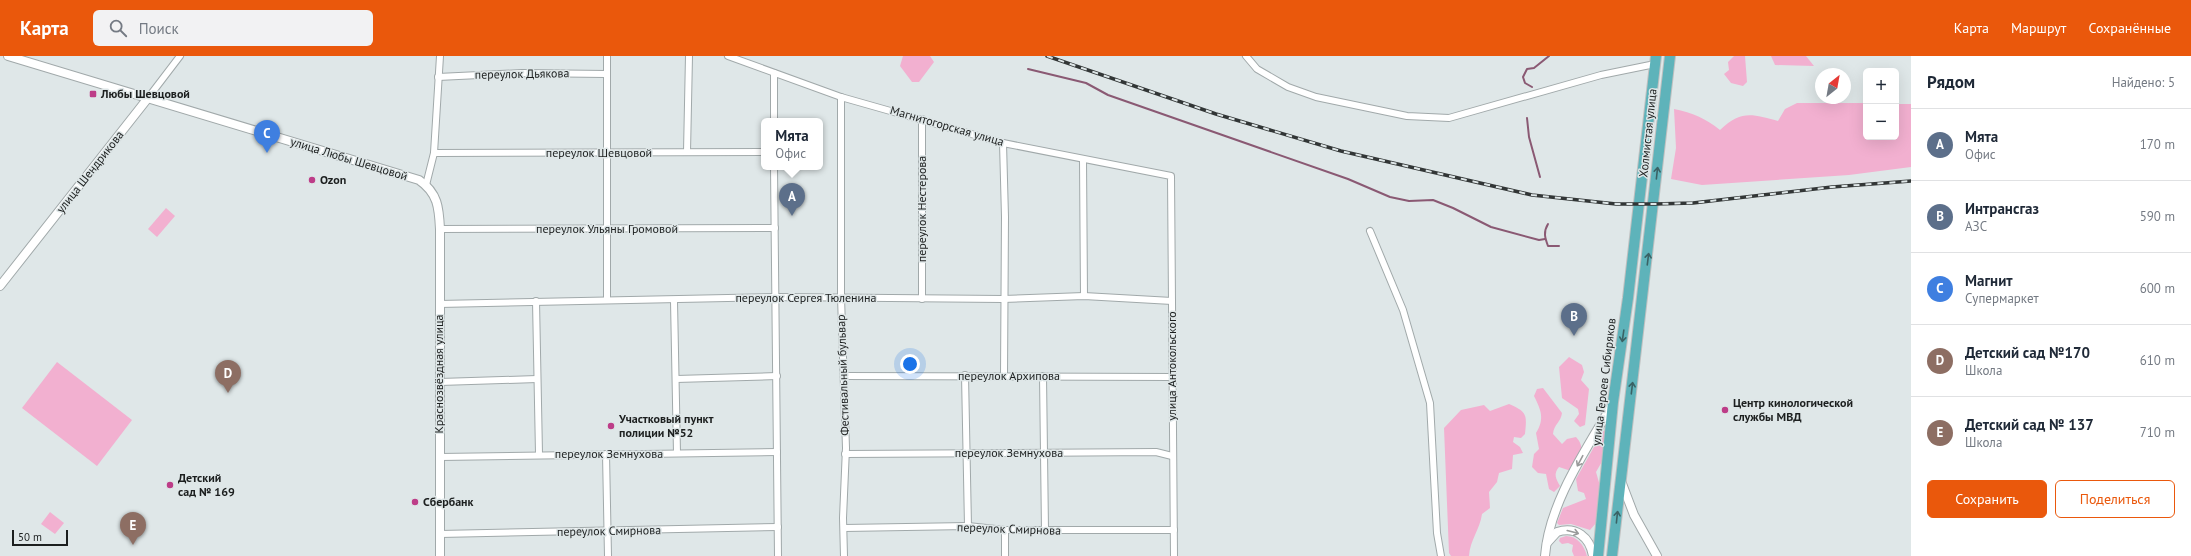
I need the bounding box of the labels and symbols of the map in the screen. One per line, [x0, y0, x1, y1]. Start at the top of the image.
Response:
street label: переулок Дьякова [475, 65, 569, 82]
north arrow [1815, 68, 1851, 104]
place label: Любы Шевцовой [100, 86, 190, 101]
street label: Холмистая улица [1635, 88, 1660, 178]
marker: Любы Шевцовой [88, 89, 98, 99]
street label: Магнитогорская улица [889, 102, 1006, 149]
pin: C [254, 120, 280, 153]
street label: улица Шендрикова [53, 127, 126, 216]
street label: улица Любы Шевцовой [289, 134, 410, 184]
street label: переулок Шевцовой [546, 145, 652, 160]
street label: переулок Нестерова [914, 156, 929, 262]
one-way arrow [1654, 167, 1661, 180]
place label: Ozon [320, 172, 346, 187]
marker: Ozon [307, 175, 317, 185]
pin: A [779, 183, 805, 216]
street label: переулок Ульяны Громовой [536, 221, 678, 236]
one-way arrow [1644, 253, 1651, 266]
street label: переулок Сергея Тюленина [735, 290, 877, 305]
pin: B [1561, 303, 1587, 336]
street label: улица Антокольского [1164, 311, 1179, 421]
street label: Краснозвёздная улица [431, 314, 446, 434]
street label: Фестивальный бульвар [833, 314, 852, 436]
street label: улица Героев Сибиряков [1588, 317, 1619, 447]
one-way arrow [1619, 330, 1627, 343]
your location [900, 354, 920, 374]
pin: D [215, 360, 241, 393]
street label: переулок Архипова [958, 368, 1060, 383]
one-way arrow [1628, 382, 1636, 395]
place label: Центр кинологической службы МВД [1733, 395, 1853, 424]
marker: Центр кинологической службы МВД [1720, 405, 1730, 415]
place label: Участковый пункт полиции №52 [618, 411, 714, 440]
marker: Участковый пункт полиции №52 [606, 421, 616, 431]
street label: переулок Земнухова [955, 445, 1063, 460]
street label: переулок Земнухова [555, 446, 663, 461]
one-way arrow [1576, 454, 1584, 466]
place label: Детский сад № 169 [178, 470, 235, 499]
marker: Детский сад № 169 [165, 480, 175, 490]
place label: Сбербанк [423, 494, 474, 509]
marker: Сбербанк [410, 497, 420, 507]
one-way arrow [1613, 511, 1621, 524]
pin: E [120, 512, 146, 545]
street label: переулок Смирнова [957, 519, 1061, 538]
street label: переулок Смирнова [557, 522, 661, 539]
scale bar [12, 528, 68, 547]
one-way arrow [1566, 529, 1579, 536]

